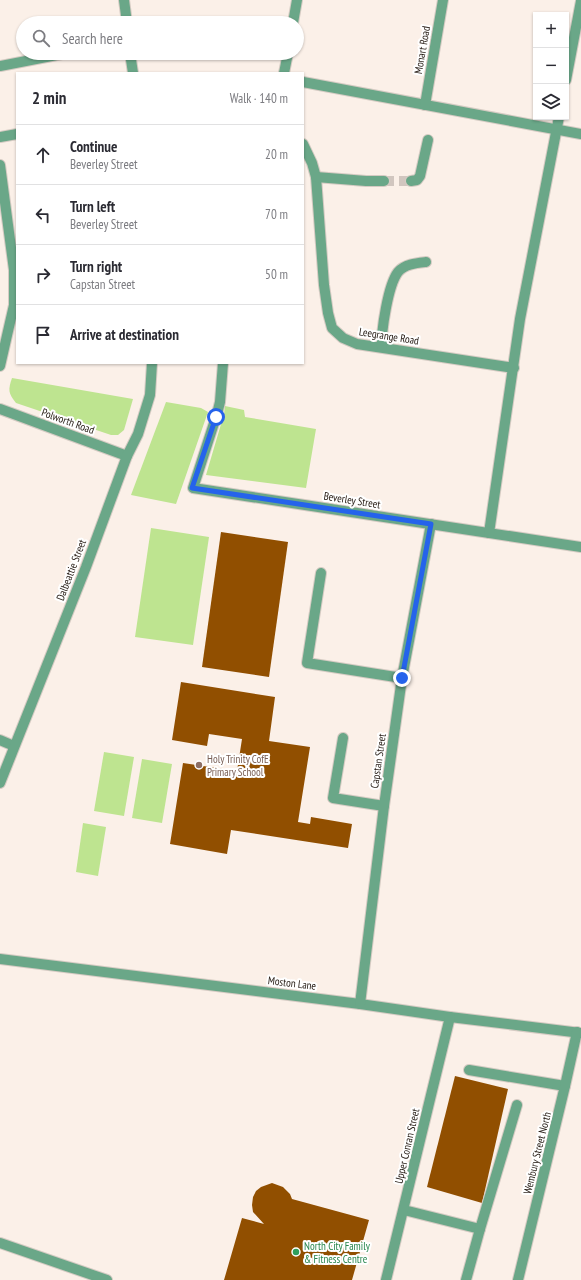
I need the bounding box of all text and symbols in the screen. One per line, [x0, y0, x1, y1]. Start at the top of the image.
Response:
map controls [533, 12, 569, 120]
button: + [533, 12, 569, 48]
search box [16, 16, 304, 60]
street label: Monart Road [411, 25, 433, 75]
icon: search [30, 27, 52, 49]
text: Search here [62, 29, 123, 48]
button: − [533, 48, 569, 84]
button: layers [533, 84, 569, 120]
text: 2 min [32, 87, 66, 109]
text: Walk · 140 m [230, 90, 288, 107]
text: Continue [70, 137, 117, 156]
icon: ahead [32, 144, 54, 166]
text: 20 m [265, 146, 288, 163]
text: Beverley Street [70, 156, 138, 173]
text: Turn left [70, 197, 115, 216]
icon: left [32, 204, 54, 226]
text: 70 m [265, 206, 288, 223]
text: Beverley Street [70, 216, 138, 233]
text: Turn right [70, 257, 122, 276]
icon: right [32, 264, 54, 286]
text: 50 m [265, 266, 288, 283]
text: Capstan Street [70, 276, 135, 293]
icon: arrive [32, 324, 54, 346]
street label: Leegrange Road [358, 324, 420, 348]
text: Arrive at destination [70, 325, 179, 344]
street label: Polworth Road [40, 405, 97, 437]
route start [207, 408, 225, 426]
street label: Beverley Street [323, 489, 381, 511]
street label: Dalbeattie Street [53, 537, 89, 603]
route end [393, 669, 411, 687]
street label: Capstan Street [367, 733, 389, 789]
place label: Holy Trinity CofE Primary School [207, 752, 269, 779]
marker: Holy Trinity CofE Primary School [194, 760, 204, 770]
street label: Moston Lane [267, 973, 317, 993]
street label: Upper Conran Street [392, 1107, 422, 1185]
street label: Wembury Street North [520, 1110, 554, 1196]
place label: North City Family & Fitness Centre [304, 1239, 371, 1266]
marker: North City Family & Fitness Centre [291, 1247, 301, 1257]

